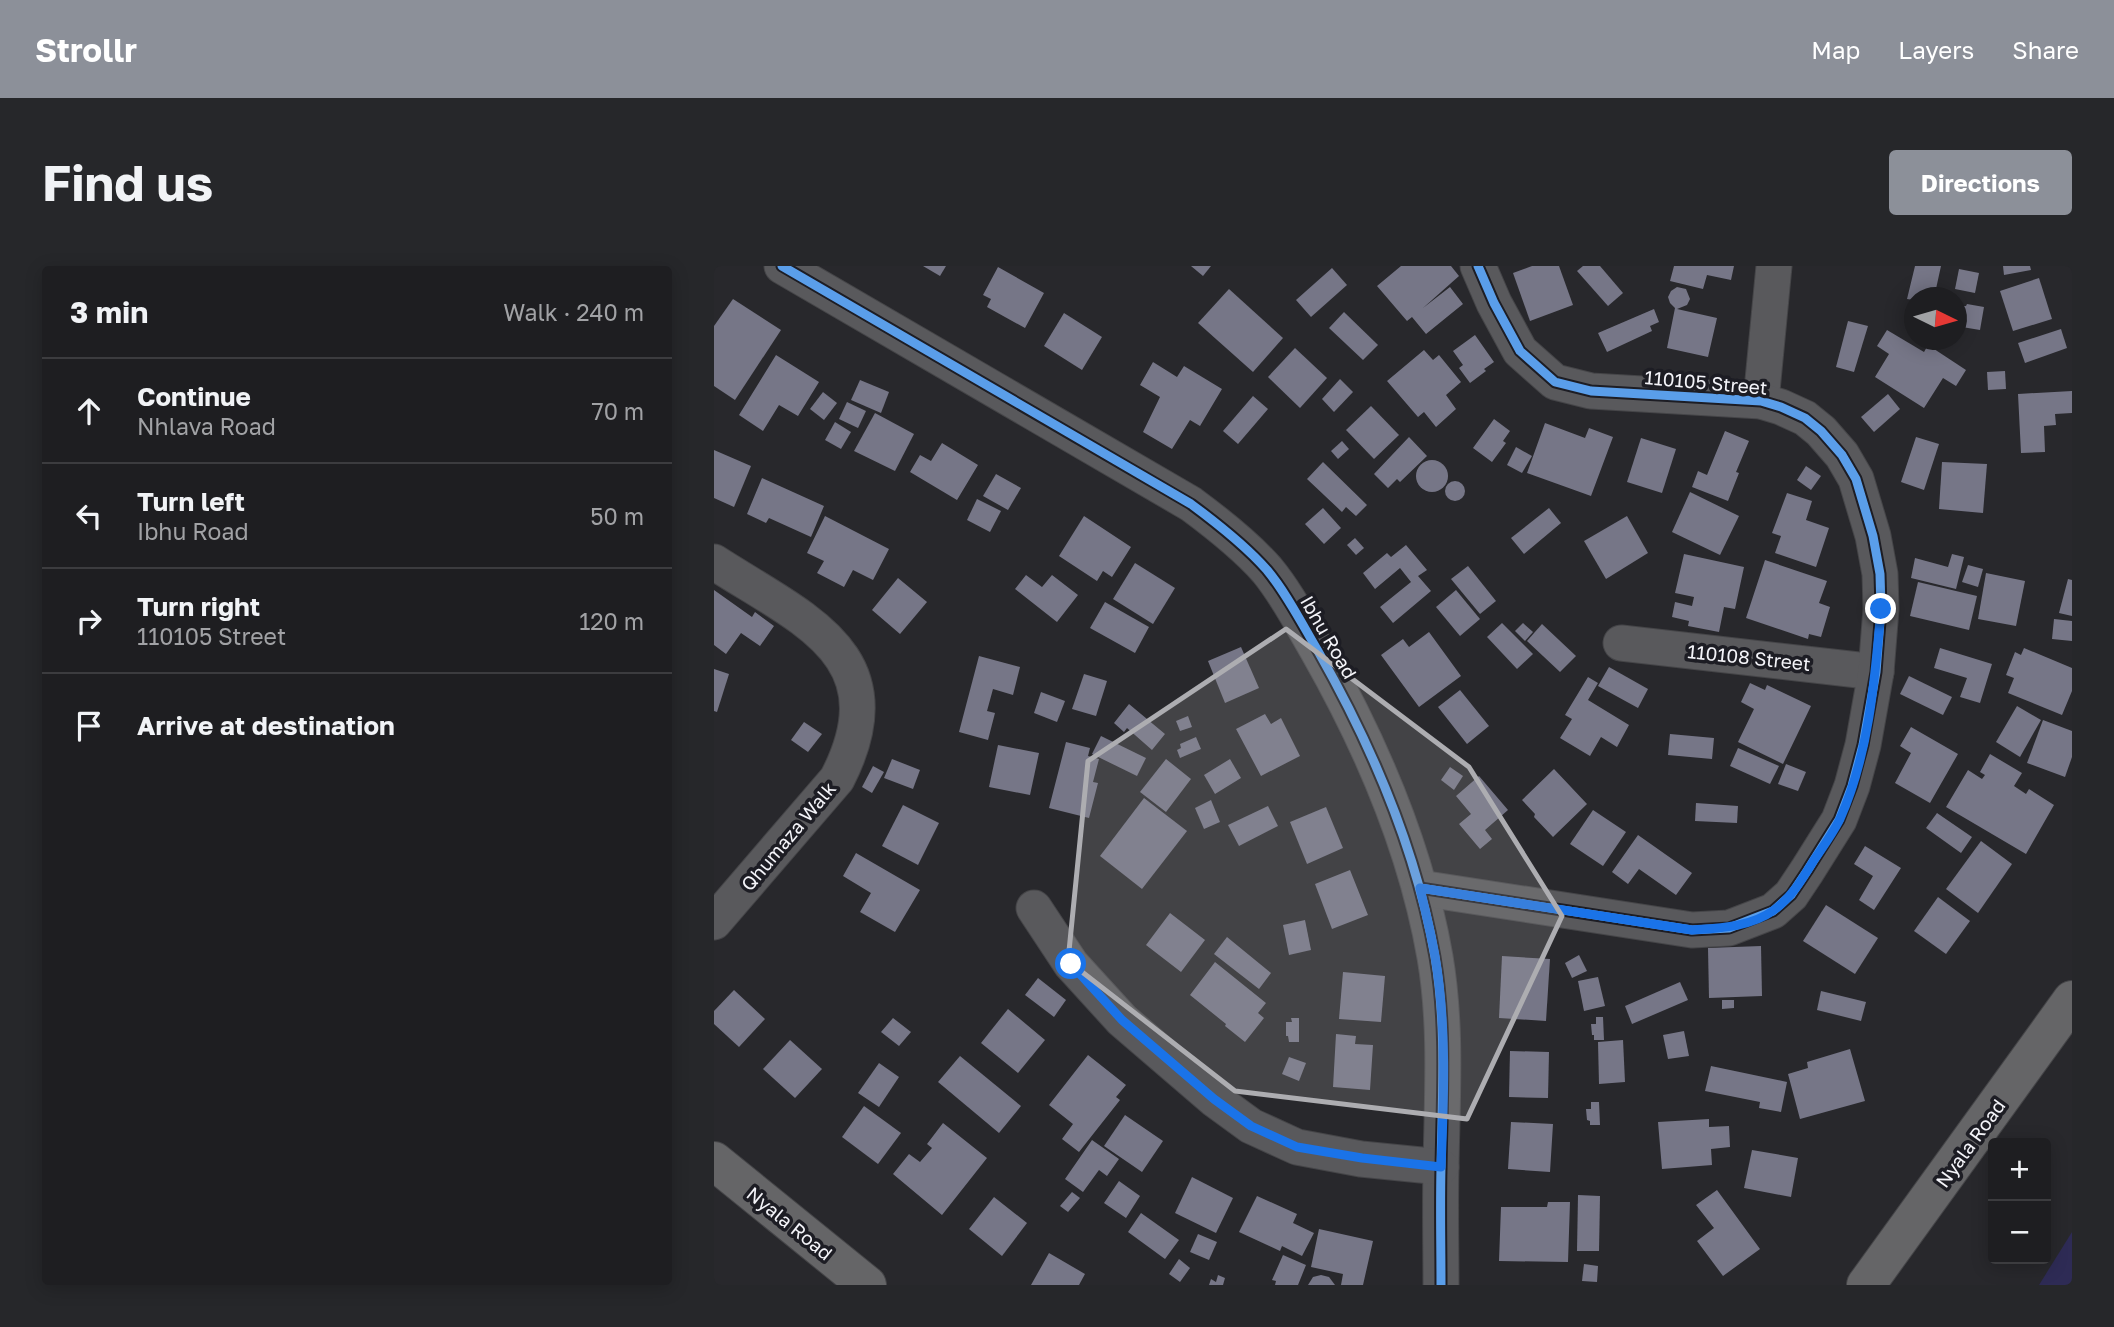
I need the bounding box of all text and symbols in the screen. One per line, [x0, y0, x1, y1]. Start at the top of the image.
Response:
text: Strollr [35, 30, 137, 69]
text: Map [1811, 35, 1860, 64]
text: Layers [1898, 35, 1974, 64]
text: Share [2012, 35, 2079, 64]
button: Directions [1889, 150, 2072, 215]
text: Find us [42, 153, 213, 212]
north arrow [1904, 287, 1967, 350]
text: 3 min [70, 294, 148, 330]
text: Walk · 240 m [503, 298, 644, 326]
street label: 110105 Street [1644, 365, 1768, 399]
text: Continue [137, 381, 251, 412]
icon: ahead [70, 392, 108, 430]
text: 70 m [591, 397, 644, 425]
text: Nhlava Road [137, 412, 276, 440]
text: Turn left [137, 486, 245, 517]
icon: left [70, 497, 108, 535]
text: 50 m [590, 502, 644, 530]
text: Ibhu Road [137, 517, 249, 545]
text: Turn right [137, 591, 260, 622]
street label: Ibhu Road [1296, 591, 1362, 683]
route end [1865, 593, 1896, 624]
icon: right [70, 602, 108, 640]
text: 120 m [579, 607, 644, 635]
text: 110105 Street [137, 622, 286, 650]
street label: 110108 Street [1686, 639, 1812, 675]
icon: arrive [70, 707, 108, 745]
text: Arrive at destination [137, 710, 395, 741]
street label: Qhumaza Walk [736, 777, 840, 895]
route start [1055, 948, 1086, 979]
street label: Nyala Road [1930, 1094, 2010, 1192]
map controls [1988, 1138, 2051, 1264]
button: + [1988, 1138, 2051, 1201]
street label: Nyala Road [743, 1182, 837, 1264]
button: − [1988, 1201, 2051, 1264]

